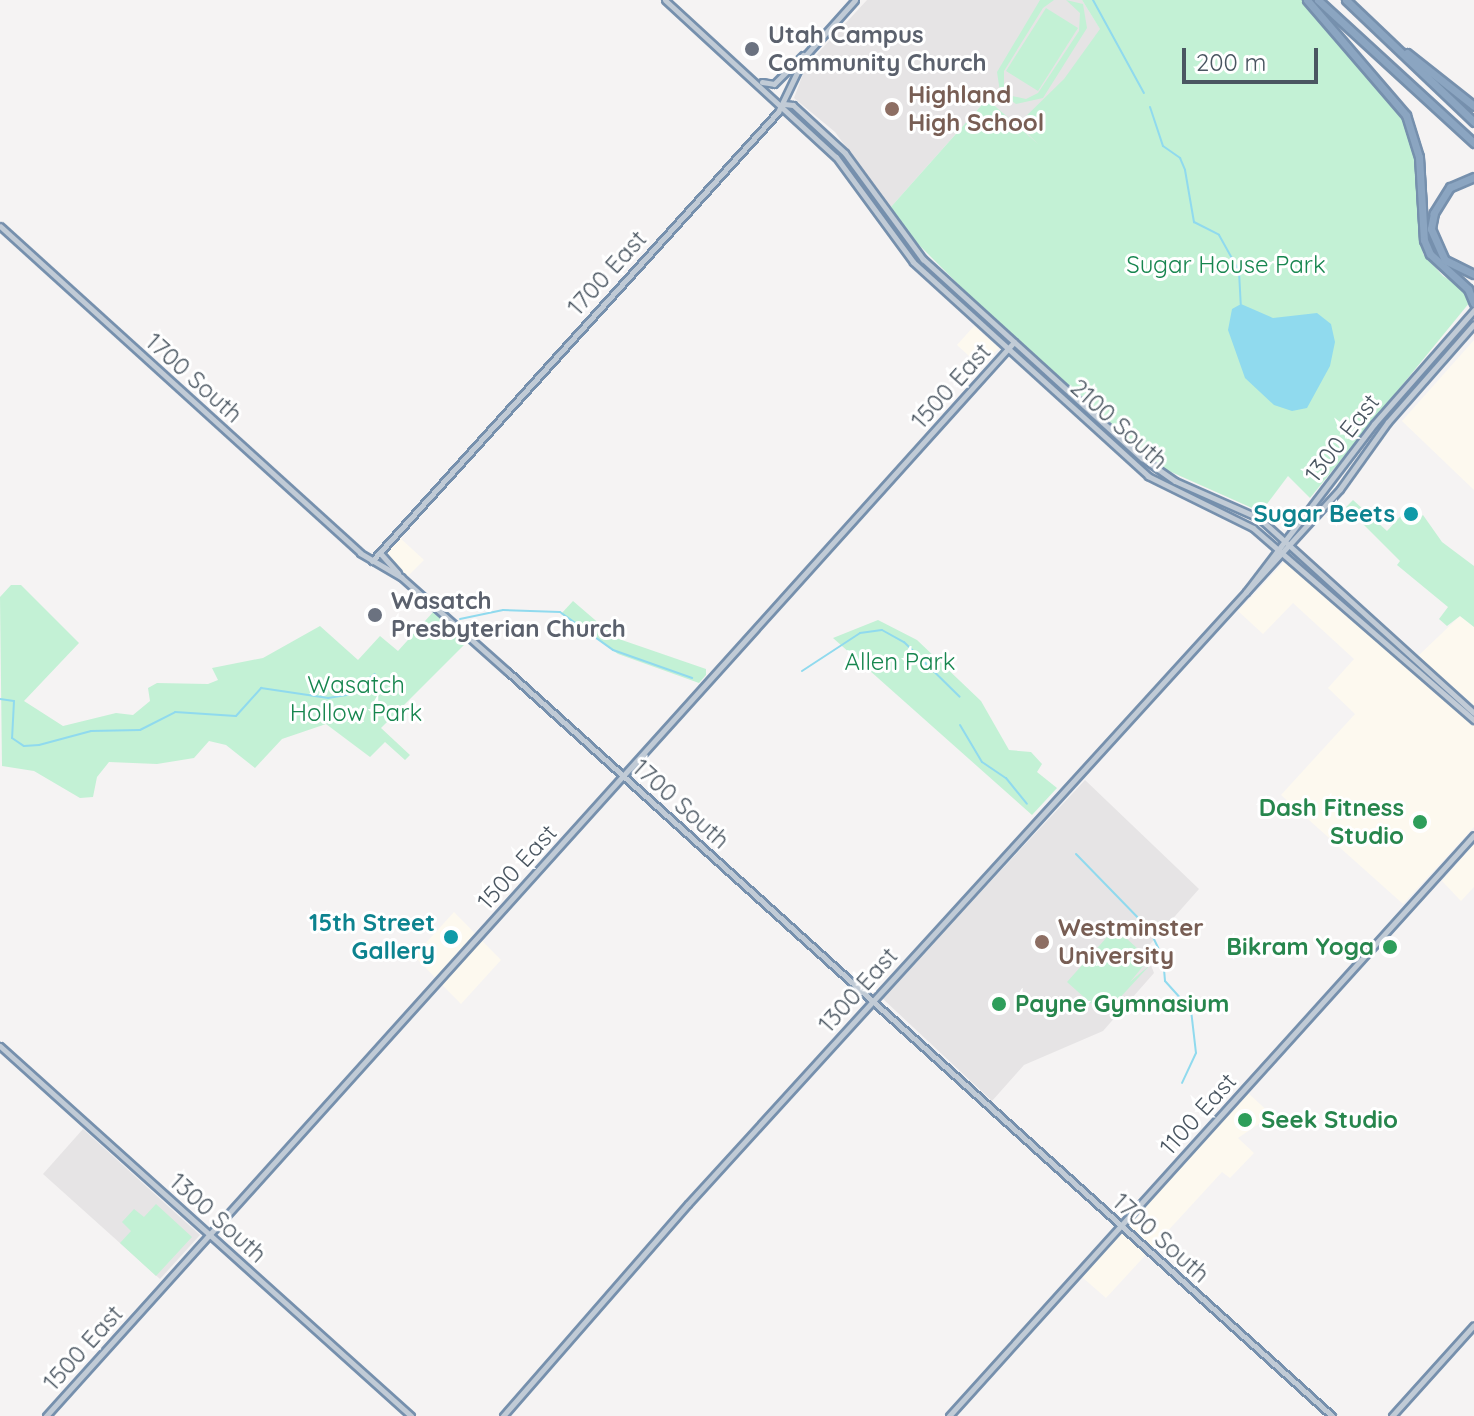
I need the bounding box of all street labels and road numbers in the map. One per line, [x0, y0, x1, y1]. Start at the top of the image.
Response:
street label: 1700 East [562, 225, 652, 321]
street label: 1700 South [140, 327, 248, 429]
street label: 1500 East [905, 337, 997, 435]
street label: 2100 South [1065, 373, 1173, 475]
street label: 1300 East [1299, 388, 1385, 488]
street label: 1700 South [627, 753, 735, 855]
street label: 1500 East [471, 818, 563, 916]
street label: 1300 East [812, 942, 904, 1038]
street label: 1100 East [1154, 1067, 1242, 1161]
street label: 1300 South [164, 1167, 272, 1269]
street label: 1700 South [1107, 1187, 1215, 1289]
street label: 1500 East [37, 1299, 129, 1397]

